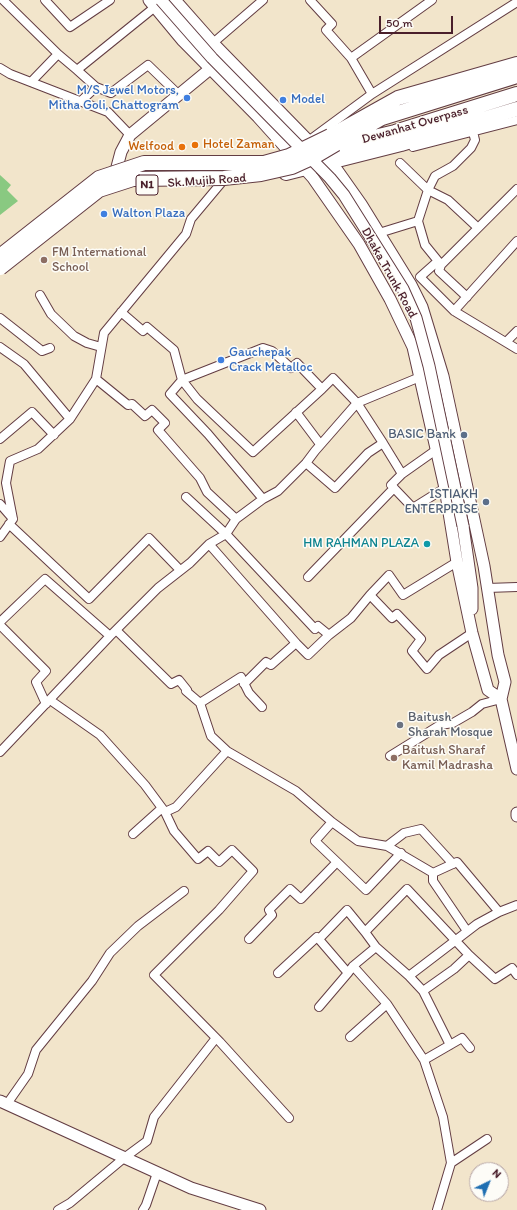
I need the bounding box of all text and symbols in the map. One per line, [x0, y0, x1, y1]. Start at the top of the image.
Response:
scale bar [381, 8, 455, 34]
text: 50 m [386, 16, 412, 30]
place label: M/S Jewel Motors, Mitha Goli, Chattogram [49, 83, 179, 114]
place label: Model [291, 92, 325, 108]
marker: M/S Jewel Motors, Mitha Goli, Chattogram [182, 93, 192, 103]
marker: Model [278, 95, 288, 105]
street label: Dewanhat Overpass [360, 102, 470, 148]
place label: Hotel Zaman [203, 137, 275, 153]
place label: Welfood [128, 139, 174, 155]
marker: Hotel Zaman [190, 140, 200, 150]
marker: Welfood [177, 142, 187, 152]
street label: Sk.Mujib Road [167, 170, 247, 192]
road number: N1 [136, 175, 158, 195]
place label: Walton Plaza [112, 206, 185, 222]
marker: Walton Plaza [99, 209, 109, 219]
street label: Dhaka Trunk Road [358, 225, 420, 321]
place label: FM International School [52, 245, 147, 276]
marker: FM International School [39, 255, 49, 265]
place label: Gauchepak Crack Metalloc [229, 345, 312, 376]
marker: Gauchepak Crack Metalloc [216, 355, 226, 365]
place label: BASIC Bank [388, 427, 456, 443]
marker: BASIC Bank [459, 430, 469, 440]
place label: ISTIAKH ENTERPRISE [405, 487, 478, 518]
marker: ISTIAKH ENTERPRISE [481, 497, 491, 507]
place label: HM RAHMAN PLAZA [303, 536, 419, 552]
marker: HM RAHMAN PLAZA [422, 539, 432, 549]
place label: Baitush Sharah Mosque [408, 710, 493, 741]
marker: Baitush Sharah Mosque [395, 720, 405, 730]
place label: Baitush Sharaf Kamil Madrasha [402, 743, 493, 774]
marker: Baitush Sharaf Kamil Madrasha [389, 753, 399, 763]
north arrow [469, 1162, 509, 1202]
text: N [490, 1166, 504, 1181]

